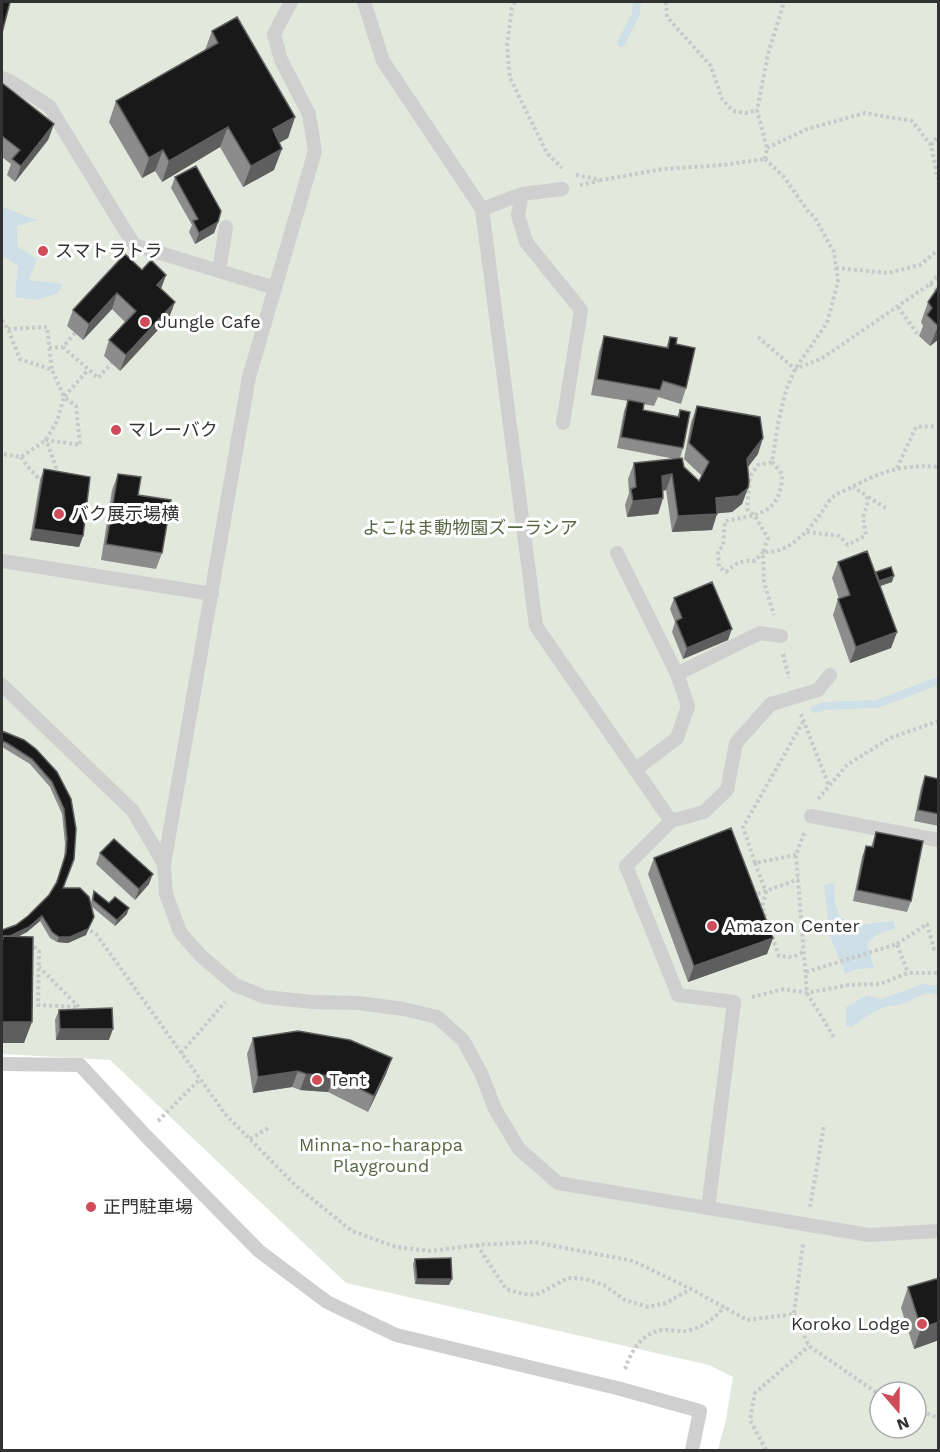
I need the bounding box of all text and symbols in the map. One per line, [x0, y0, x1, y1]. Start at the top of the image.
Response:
place label: スマトラトラ [55, 240, 162, 261]
marker: スマトラトラ [36, 244, 50, 258]
place label: Jungle Cafe [157, 311, 261, 332]
marker: Jungle Cafe [138, 315, 152, 329]
place label: マレーバク [128, 419, 218, 440]
marker: マレーバク [109, 423, 123, 437]
place label: バク展示場横 [71, 503, 179, 524]
marker: バク展示場横 [52, 507, 66, 521]
park label: よこはま動物園ズーラシア [362, 517, 578, 538]
place label: Amazon Center [724, 915, 860, 936]
marker: Amazon Center [705, 919, 719, 933]
place label: Tent [329, 1069, 367, 1090]
marker: Tent [310, 1073, 324, 1087]
park label: Minna-no-harappa Playground [299, 1134, 463, 1176]
place label: 正門駐車場 [103, 1196, 193, 1217]
marker: 正門駐車場 [84, 1200, 98, 1214]
place label: Koroko Lodge [791, 1313, 910, 1334]
marker: Koroko Lodge [915, 1317, 929, 1331]
north arrow [868, 1380, 928, 1440]
text: N [894, 1413, 912, 1435]

